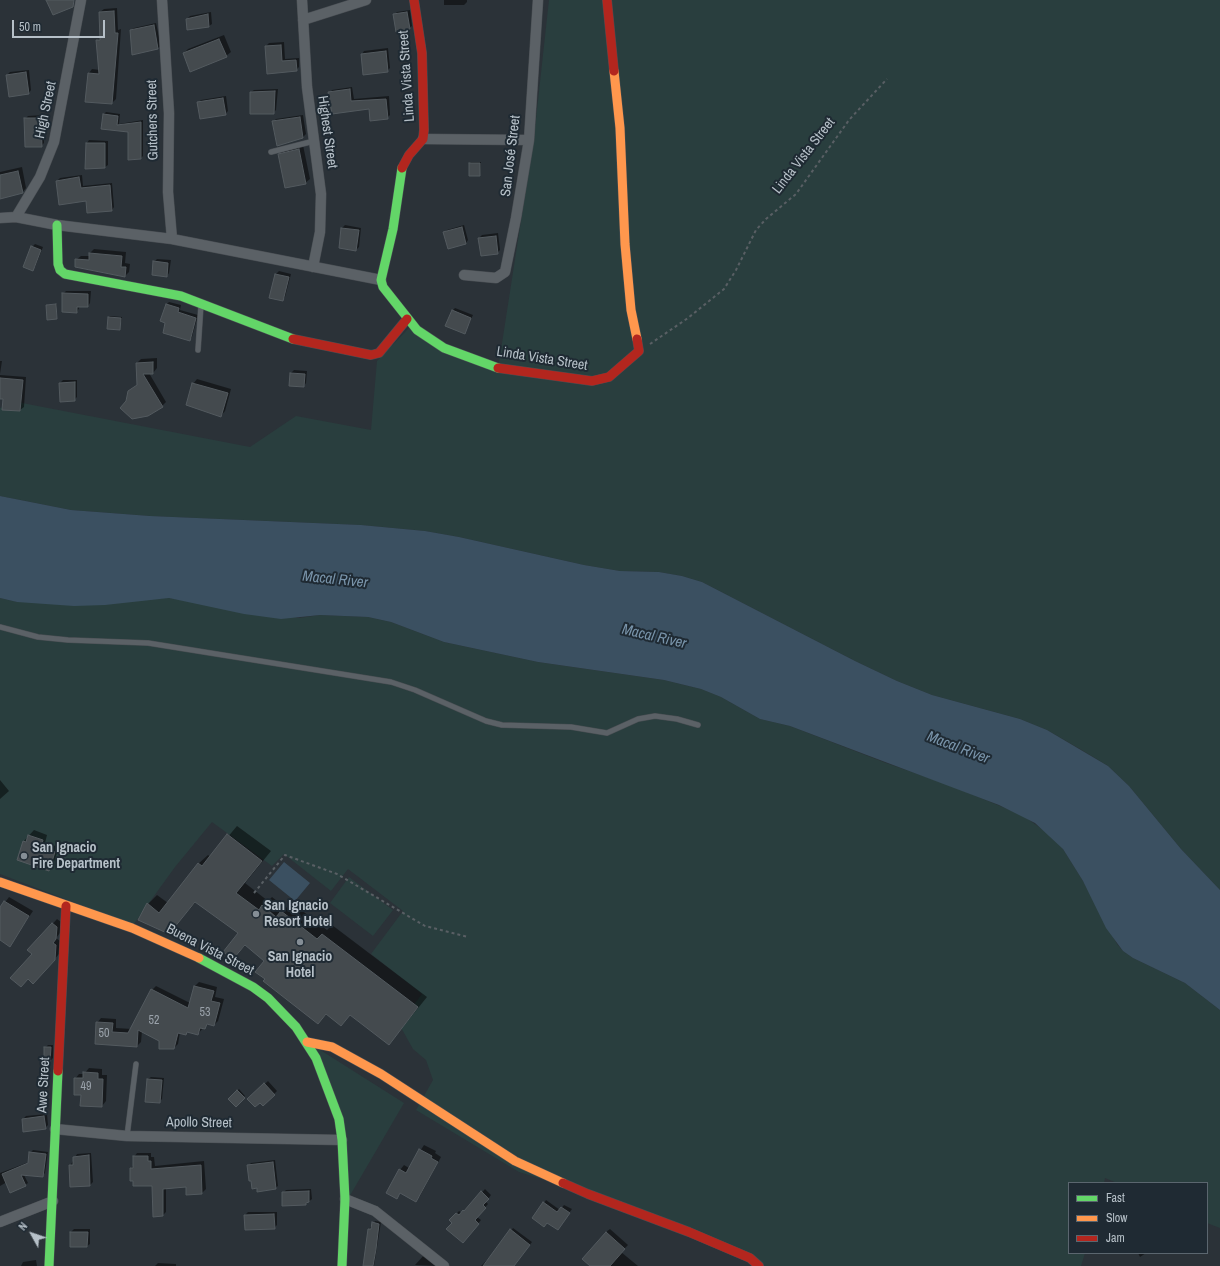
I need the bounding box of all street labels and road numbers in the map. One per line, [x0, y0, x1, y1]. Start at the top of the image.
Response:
street label: Linda Vista Street [395, 30, 419, 122]
street label: High Street [32, 80, 60, 140]
street label: Gutchers Street [144, 80, 162, 160]
street label: Highest Street [314, 94, 340, 170]
street label: San José Street [498, 114, 524, 198]
street label: Linda Vista Street [769, 115, 839, 197]
street label: Linda Vista Street [495, 344, 589, 374]
street label: Buena Vista Street [163, 921, 257, 979]
street label: Awe Street [34, 1057, 54, 1113]
street label: Apollo Street [166, 1114, 232, 1132]

